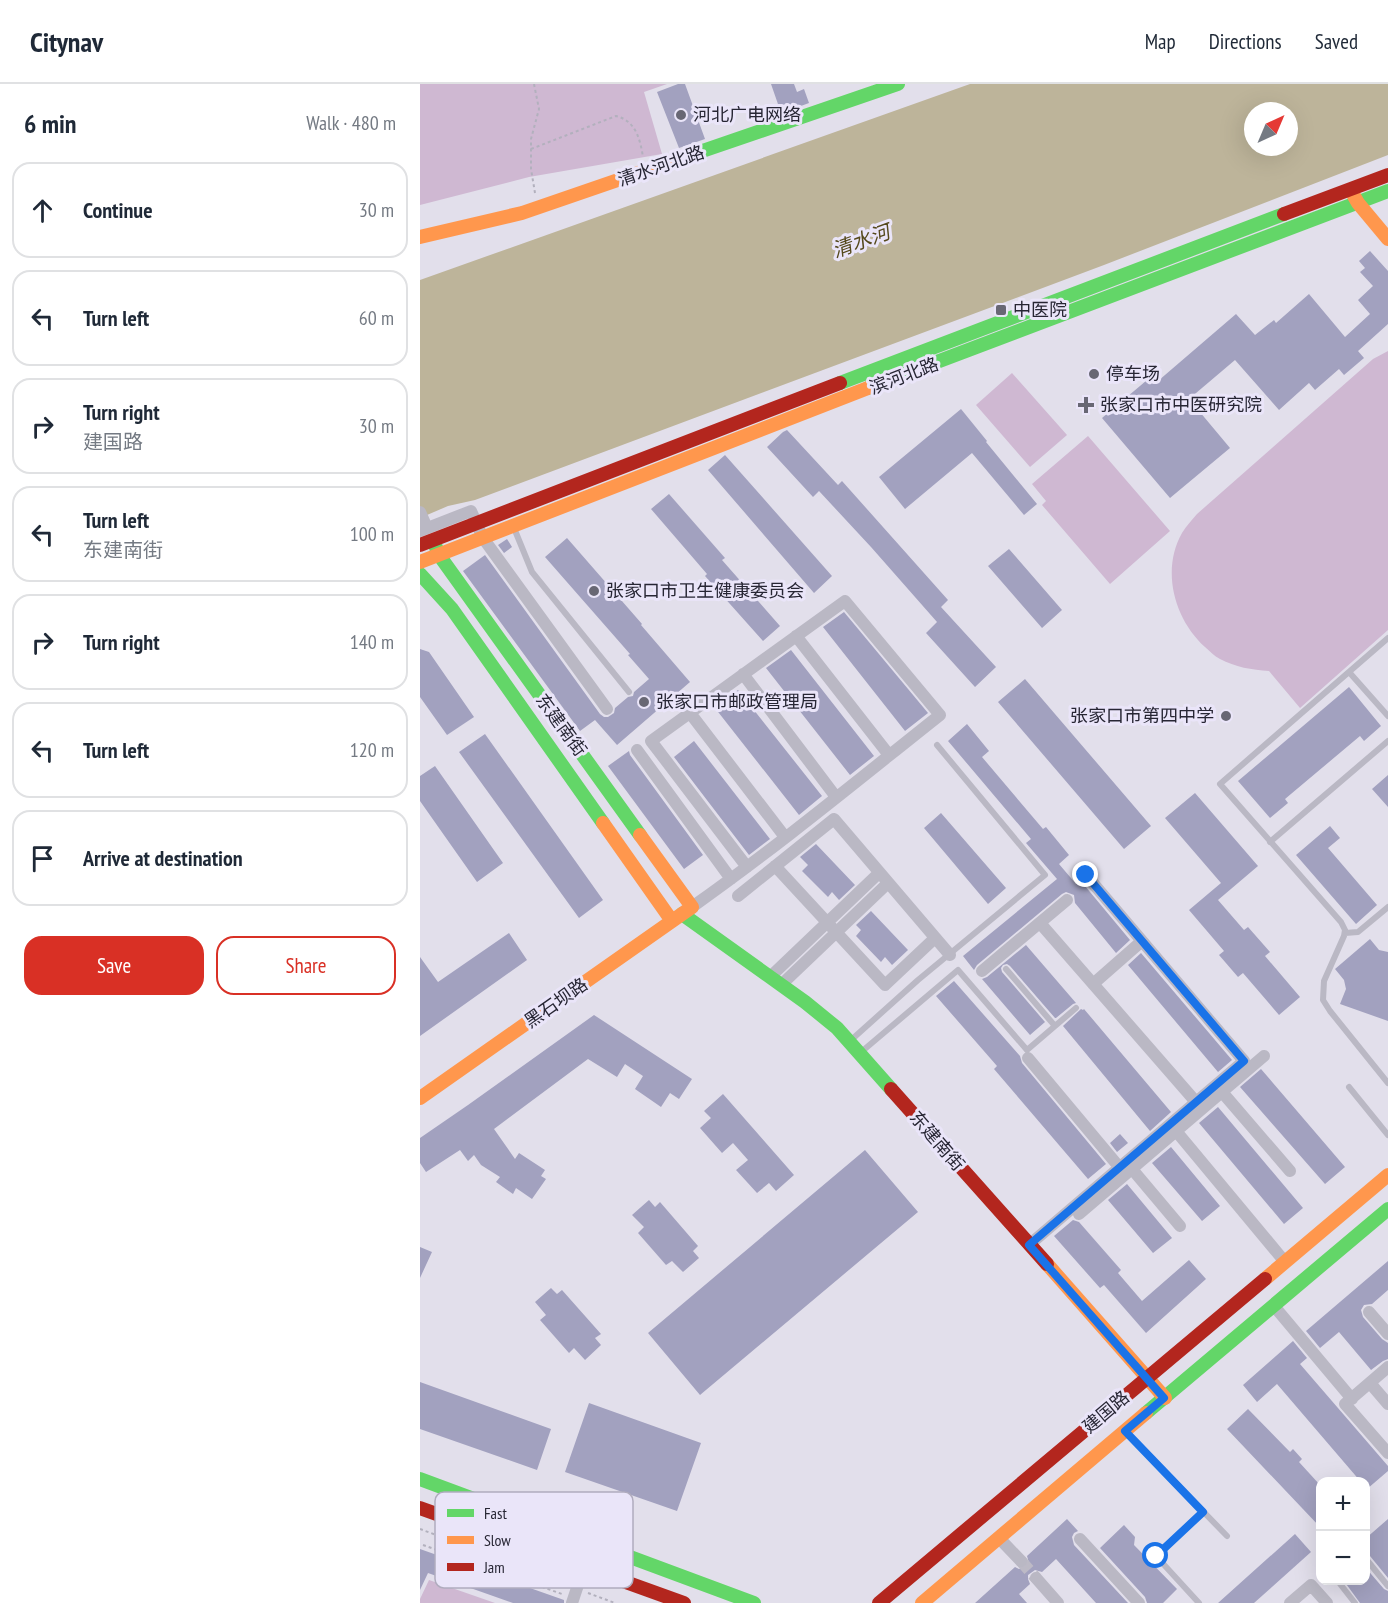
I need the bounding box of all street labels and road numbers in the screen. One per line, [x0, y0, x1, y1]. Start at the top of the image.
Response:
street label: 清水河北路 [615, 140, 707, 191]
street label: 滨河北路 [866, 352, 942, 399]
street label: 东建南街 [531, 689, 592, 761]
street label: 黑石坝路 [520, 973, 592, 1033]
street label: 东建南街 [905, 1106, 970, 1175]
street label: 建国路 [1078, 1385, 1134, 1438]

